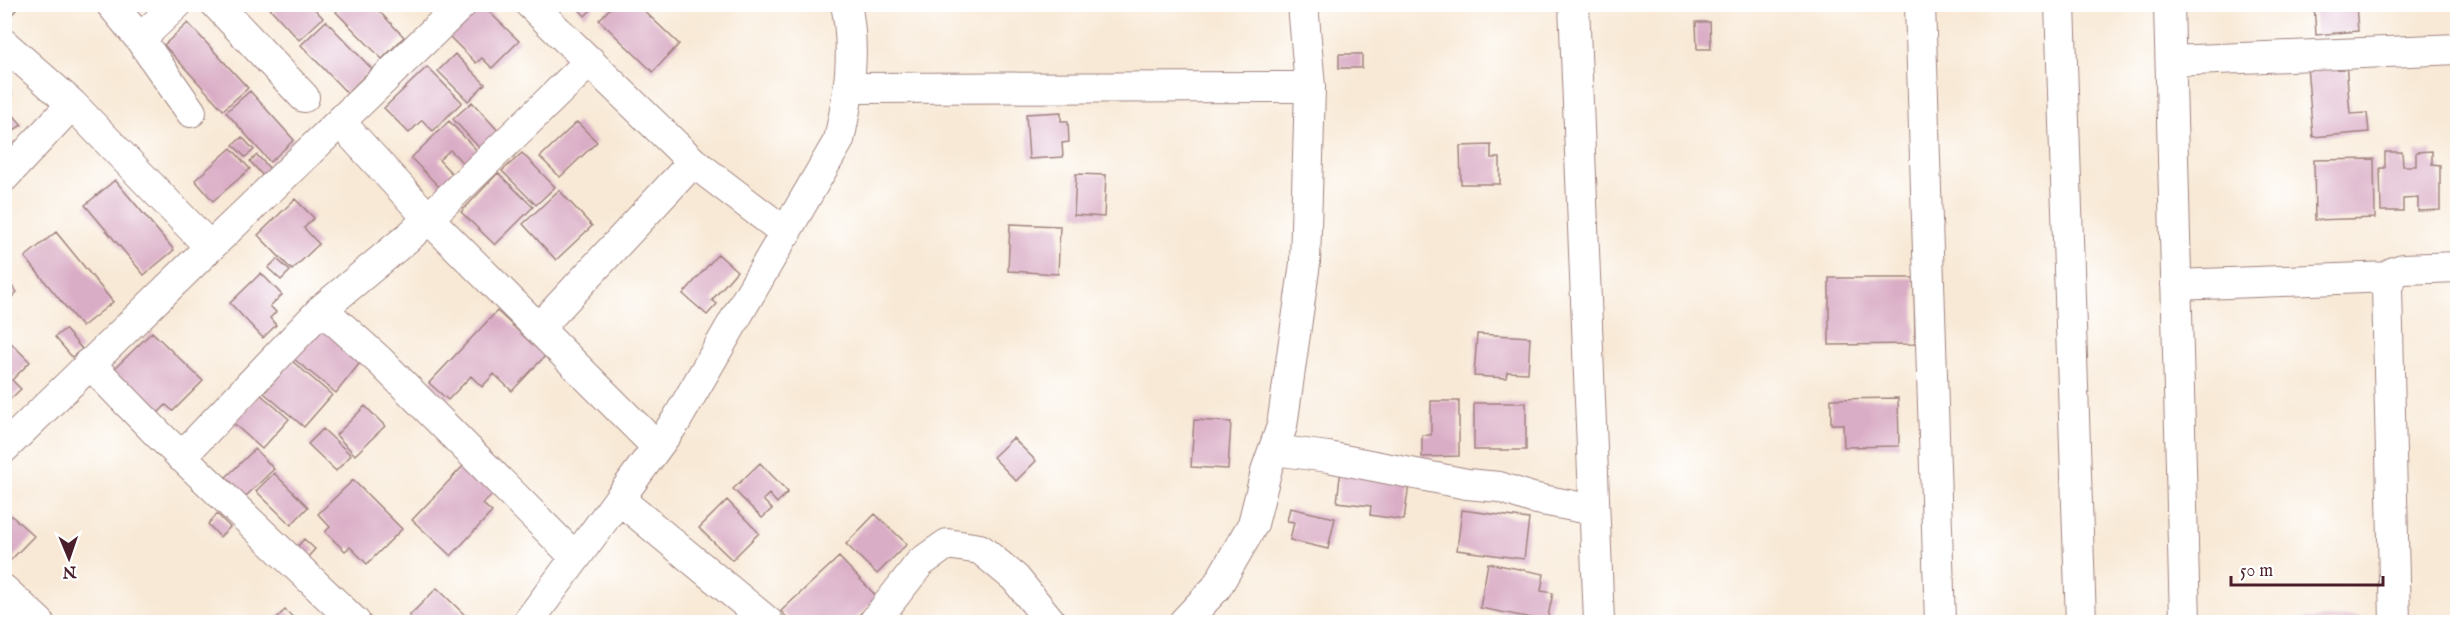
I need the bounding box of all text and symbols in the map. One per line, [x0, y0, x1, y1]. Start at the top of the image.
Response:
north arrow [39, 528, 99, 588]
scale bar [2231, 549, 2382, 587]
text: 50 m [2240, 560, 2273, 583]
text: N [62, 561, 78, 581]

